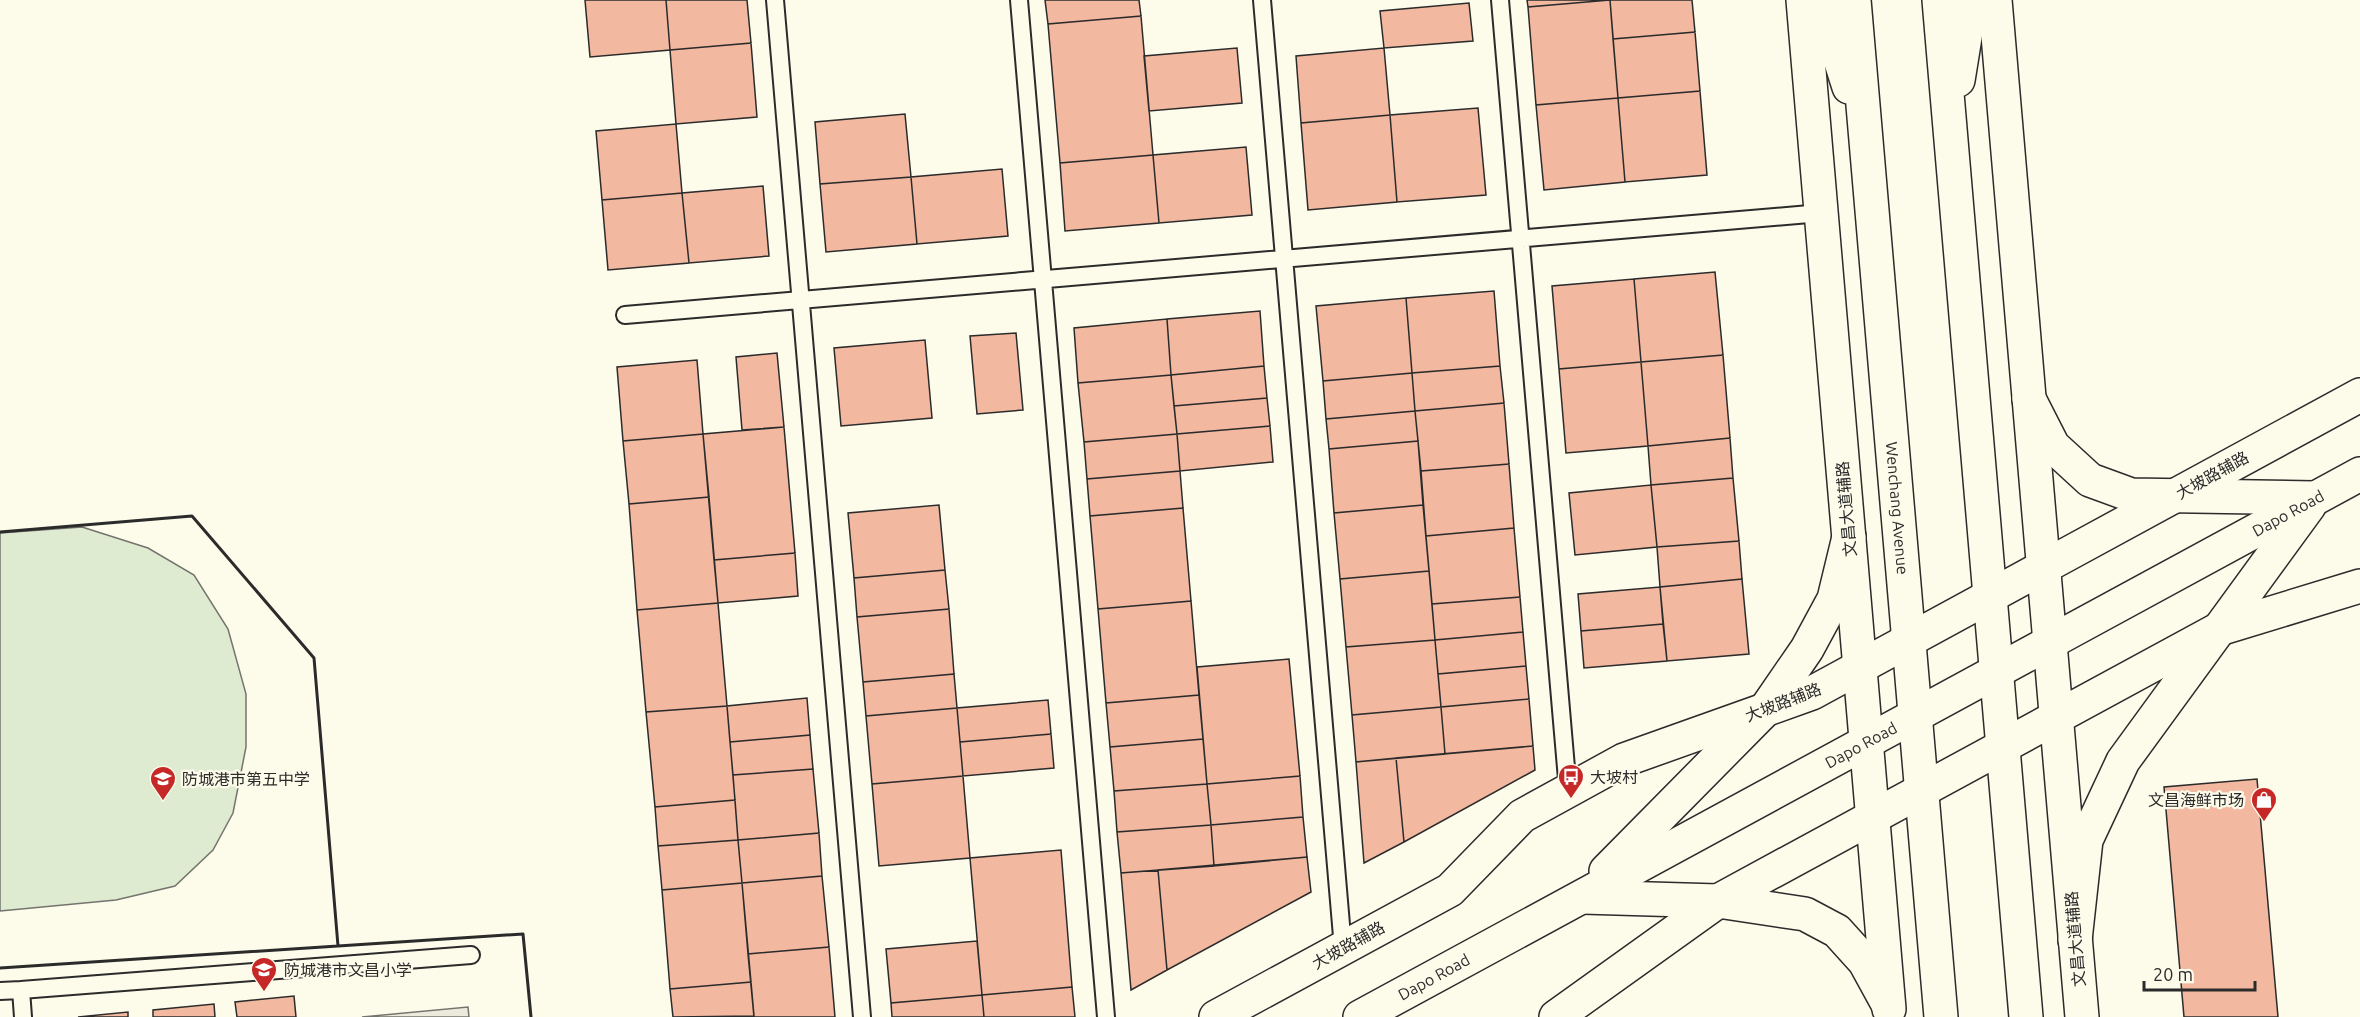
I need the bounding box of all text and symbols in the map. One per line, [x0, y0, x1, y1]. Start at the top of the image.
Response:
street label: Wenchang Avenue [1883, 441, 1912, 575]
street label: 大坡路辅路 [2173, 448, 2251, 502]
street label: 文昌大道辅路 [1833, 460, 1859, 558]
street label: Dapo Road [2249, 486, 2327, 540]
street label: 大坡路辅路 [1742, 679, 1824, 725]
street label: Dapo Road [1822, 718, 1900, 772]
bus stop icon: 大坡村 [1556, 762, 1586, 800]
school or university icon: 防城港市第五中学 [148, 764, 178, 802]
place label: 大坡村 [1590, 768, 1638, 786]
place label: 防城港市第五中学 [182, 770, 310, 788]
shop icon: 文昌海鲜市场 [2249, 785, 2279, 823]
place label: 文昌海鲜市场 [2148, 791, 2244, 809]
street label: 文昌大道辅路 [2062, 890, 2088, 988]
street label: 大坡路辅路 [1309, 918, 1387, 972]
street label: Dapo Road [1395, 950, 1473, 1004]
scale bar [2144, 954, 2255, 992]
school or university icon: 防城港市文昌小学 [249, 955, 279, 993]
place label: 防城港市文昌小学 [284, 961, 412, 979]
text: 20 m [2153, 964, 2193, 984]

